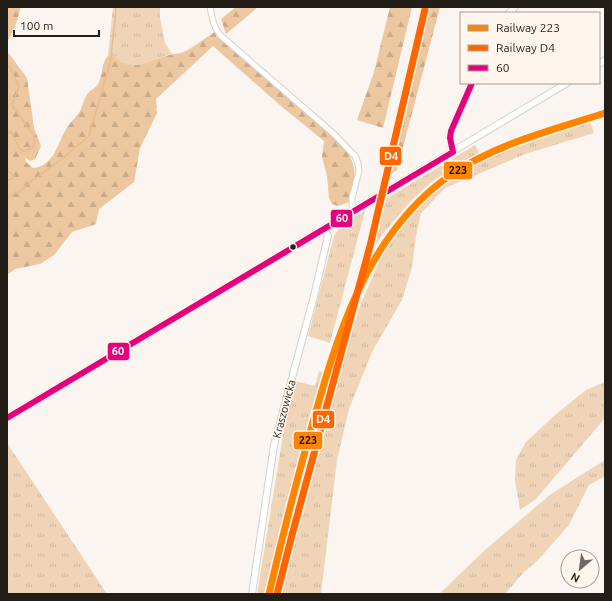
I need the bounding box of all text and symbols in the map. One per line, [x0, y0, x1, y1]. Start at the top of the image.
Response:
scale bar [14, 12, 99, 38]
legend [460, 12, 600, 84]
text: 100 m [20, 19, 53, 32]
text: Railway 223 [496, 21, 560, 34]
text: Railway D4 [496, 41, 555, 54]
text: 60 [496, 61, 510, 74]
line badge: D4 [379, 146, 402, 166]
text: D4 [384, 150, 398, 162]
line badge: 223 [443, 161, 473, 180]
text: 223 [449, 164, 467, 176]
line badge: 60 [330, 209, 353, 228]
text: 60 [336, 212, 348, 224]
unlabelled marker [288, 242, 298, 252]
line badge: 60 [107, 342, 130, 361]
text: 60 [112, 345, 124, 357]
street label: Kraszowicka [270, 378, 298, 440]
line badge: D4 [312, 410, 335, 429]
text: D4 [316, 413, 330, 425]
line badge: 223 [293, 431, 323, 450]
text: 223 [299, 434, 317, 446]
north arrow [560, 549, 600, 589]
text: N [569, 571, 582, 585]

